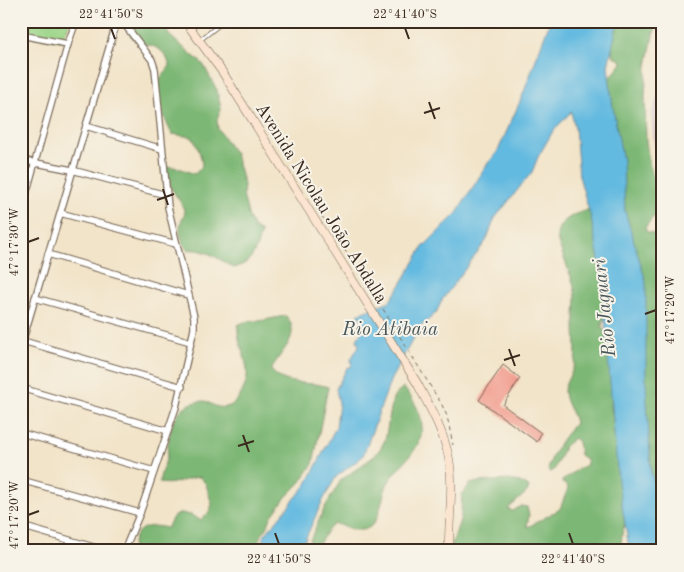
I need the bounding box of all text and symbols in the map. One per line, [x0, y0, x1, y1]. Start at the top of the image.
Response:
text: 22°41'50"S [79, 8, 143, 21]
text: 22°41'40"S [373, 9, 437, 21]
street label: Avenida Nicolau João Abdalla [252, 100, 391, 307]
text: 47°17'30"W [9, 207, 21, 277]
water label: Rio Jaguari [591, 257, 620, 359]
text: 47°17'20"W [665, 275, 677, 345]
water label: Rio Atibaia [341, 321, 438, 340]
text: 47°17'20"W [9, 480, 21, 550]
text: 22°41'50"S [247, 553, 311, 566]
text: 22°41'40"S [541, 554, 605, 566]

